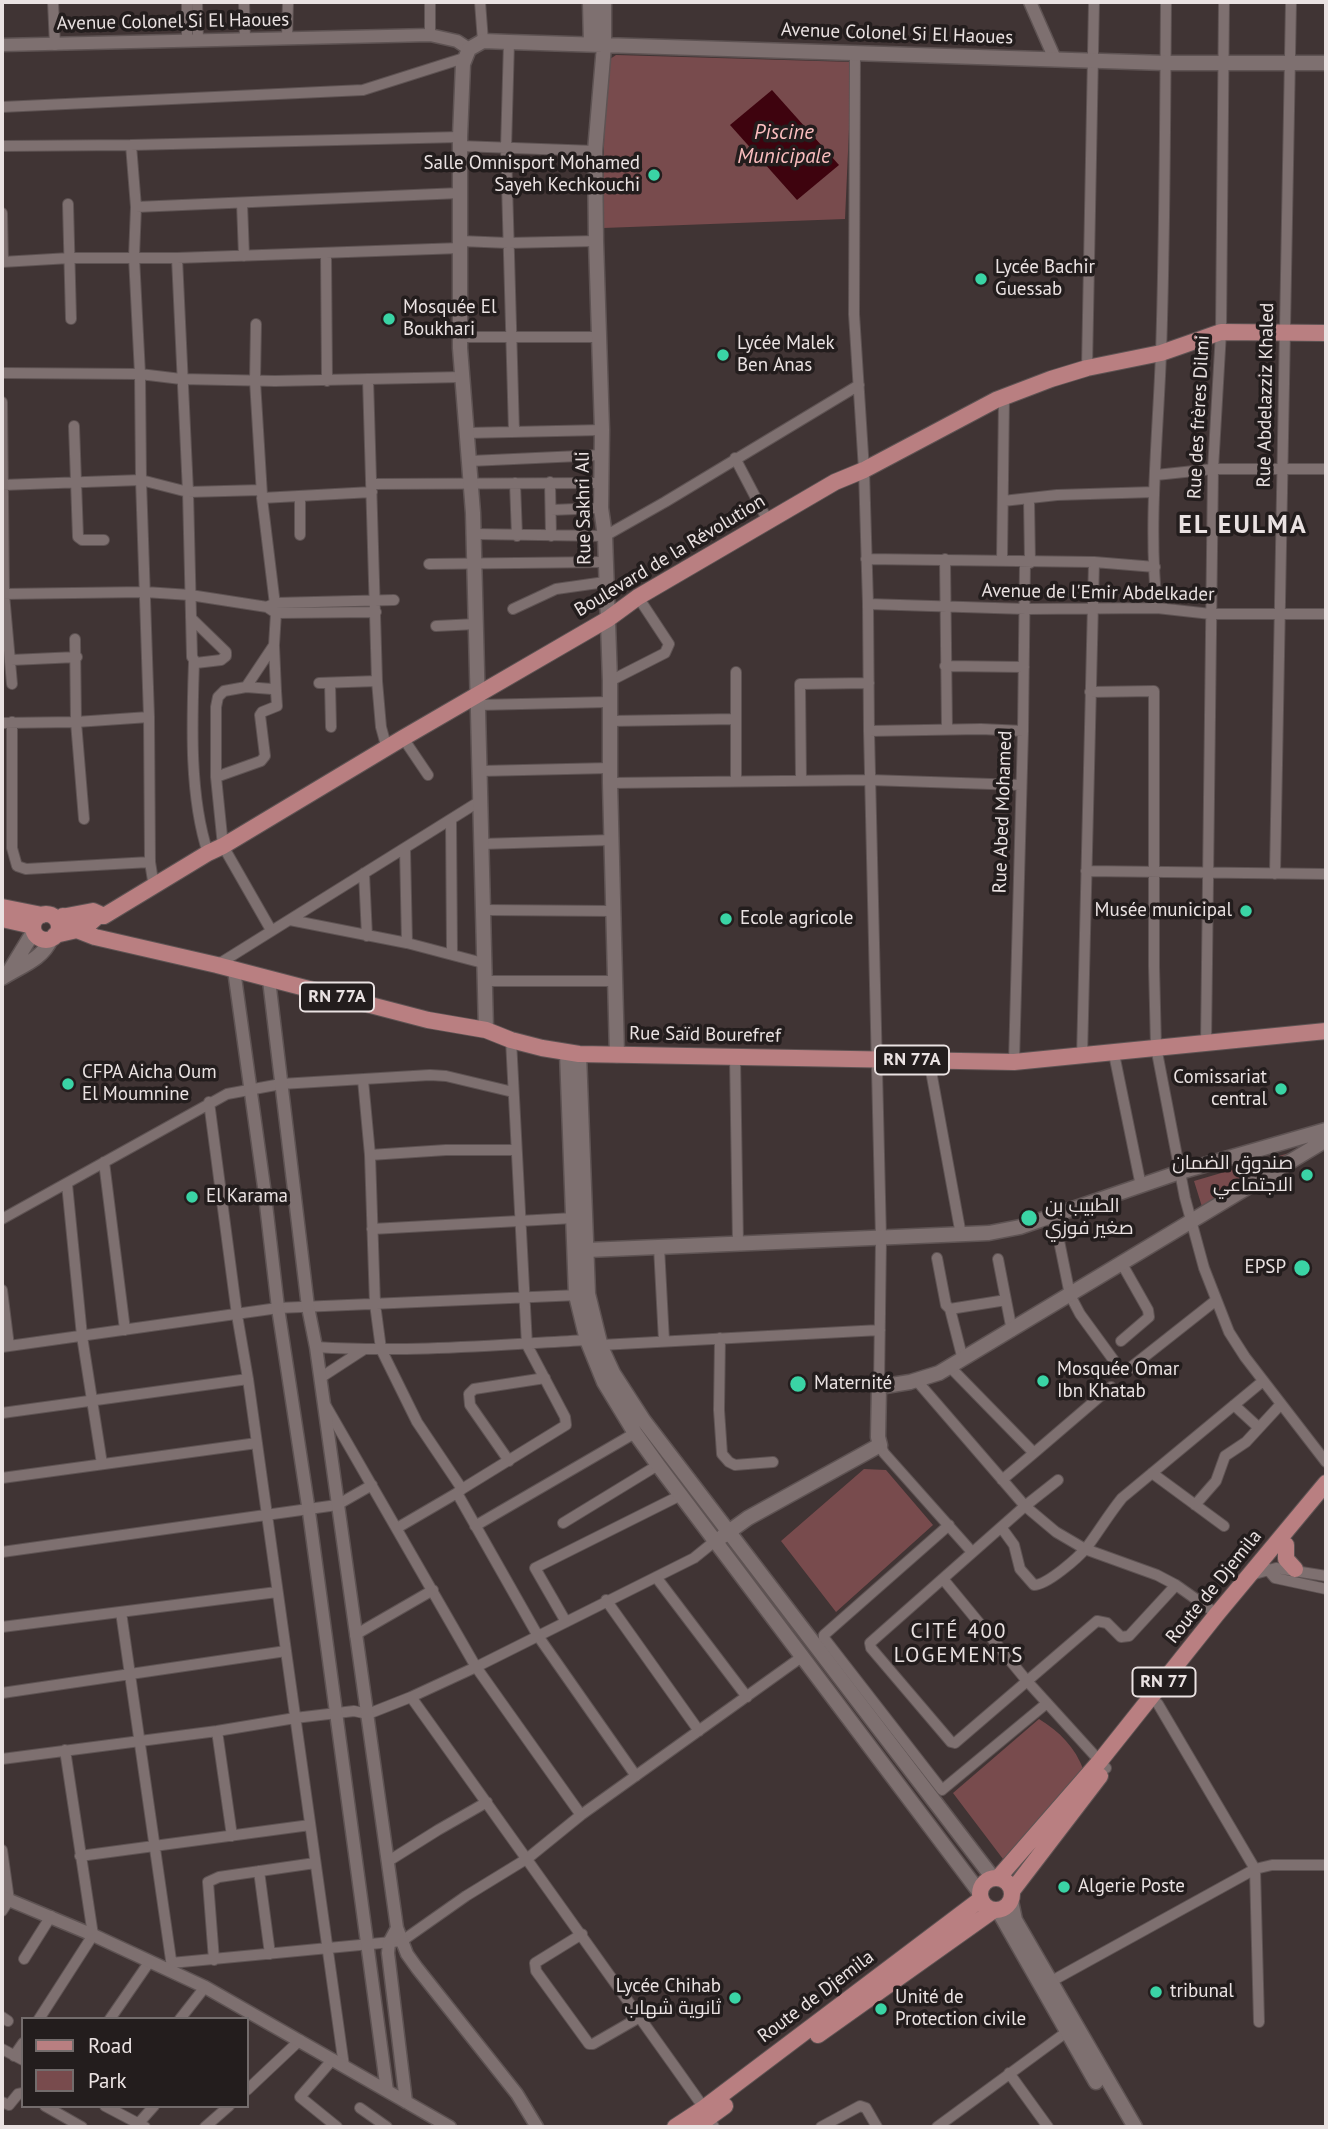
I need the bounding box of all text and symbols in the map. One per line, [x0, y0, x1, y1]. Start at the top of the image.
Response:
street label: Avenue Colonel Si El Haoues [57, 9, 289, 35]
street label: Avenue Colonel Si El Haoues [780, 19, 1014, 49]
water label: Piscine Municipale [737, 120, 831, 170]
place label: Salle Omnisport Mohamed Sayeh Kechkouchi [423, 153, 640, 197]
marker: Salle Omnisport Mohamed Sayeh Kechkouchi [646, 167, 662, 183]
place label: Lycée Bachir Guessab [995, 257, 1095, 301]
marker: Lycée Bachir Guessab [973, 271, 989, 287]
place label: Mosquée El Boukhari [403, 297, 497, 341]
street label: Rue Abdelazziz Khaled [1253, 302, 1279, 488]
marker: Mosquée El Boukhari [381, 311, 397, 327]
place label: Lycée Malek Ben Anas [737, 333, 835, 377]
street label: Rue des frères Dilmi [1183, 335, 1215, 499]
marker: Lycée Malek Ben Anas [715, 347, 731, 363]
street label: Rue Sakhri Ali [572, 451, 596, 565]
street label: Boulevard de la Révolution [571, 490, 769, 622]
district label: EL EULMA [1179, 510, 1307, 542]
street label: Avenue de l'Emir Abdelkader [981, 580, 1215, 606]
street label: Rue Abed Mohamed [989, 730, 1017, 894]
place label: Musée municipal [1094, 900, 1232, 922]
marker: Musée municipal [1238, 903, 1254, 919]
place label: Ecole agricole [740, 908, 853, 930]
marker: Ecole agricole [718, 911, 734, 927]
road number: RN 77A [300, 982, 374, 1012]
street label: Rue Saïd Bourefref [629, 1022, 781, 1048]
road number: RN 77A [875, 1045, 949, 1074]
place label: CFPA Aicha Oum El Moumnine [82, 1062, 217, 1106]
place label: Comissariat central [1173, 1067, 1267, 1111]
marker: CFPA Aicha Oum El Moumnine [60, 1076, 76, 1092]
marker: Comissariat central [1273, 1081, 1289, 1097]
place label: صندوق الضمان الاجتماعي [1172, 1153, 1293, 1197]
marker: صندوق الضمان الاجتماعي [1299, 1167, 1315, 1183]
place label: El Karama [206, 1186, 288, 1208]
marker: El Karama [184, 1189, 200, 1205]
place label: الطبيب بن صغير فوزي [1045, 1196, 1134, 1240]
marker: الطبيب بن صغير فوزي [1019, 1208, 1039, 1228]
place label: EPSP [1244, 1257, 1286, 1279]
marker: EPSP [1292, 1258, 1312, 1278]
place label: Mosquée Omar Ibn Khatab [1057, 1359, 1179, 1403]
place label: Maternité [814, 1373, 892, 1395]
marker: Mosquée Omar Ibn Khatab [1035, 1373, 1051, 1389]
marker: Maternité [788, 1374, 808, 1394]
street label: Route de Djemila [1161, 1526, 1267, 1648]
district label: CITÉ 400 LOGEMENTS [895, 1619, 1023, 1669]
road number: RN 77 [1132, 1667, 1196, 1696]
place label: Algerie Poste [1078, 1876, 1185, 1898]
marker: Algerie Poste [1056, 1879, 1072, 1895]
street label: Route de Djemila [753, 1946, 879, 2048]
place label: Lycée Chihab ثانوية شهاب [616, 1976, 721, 2020]
place label: tribunal [1170, 1981, 1234, 2003]
marker: tribunal [1148, 1984, 1164, 2000]
place label: Unité de Protection civile [895, 1987, 1026, 2031]
marker: Lycée Chihab ثانوية شهاب [727, 1990, 743, 2006]
marker: Unité de Protection civile [873, 2001, 889, 2017]
legend [21, 2017, 248, 2108]
text: Road [88, 2032, 132, 2059]
text: Park [88, 2067, 127, 2094]

